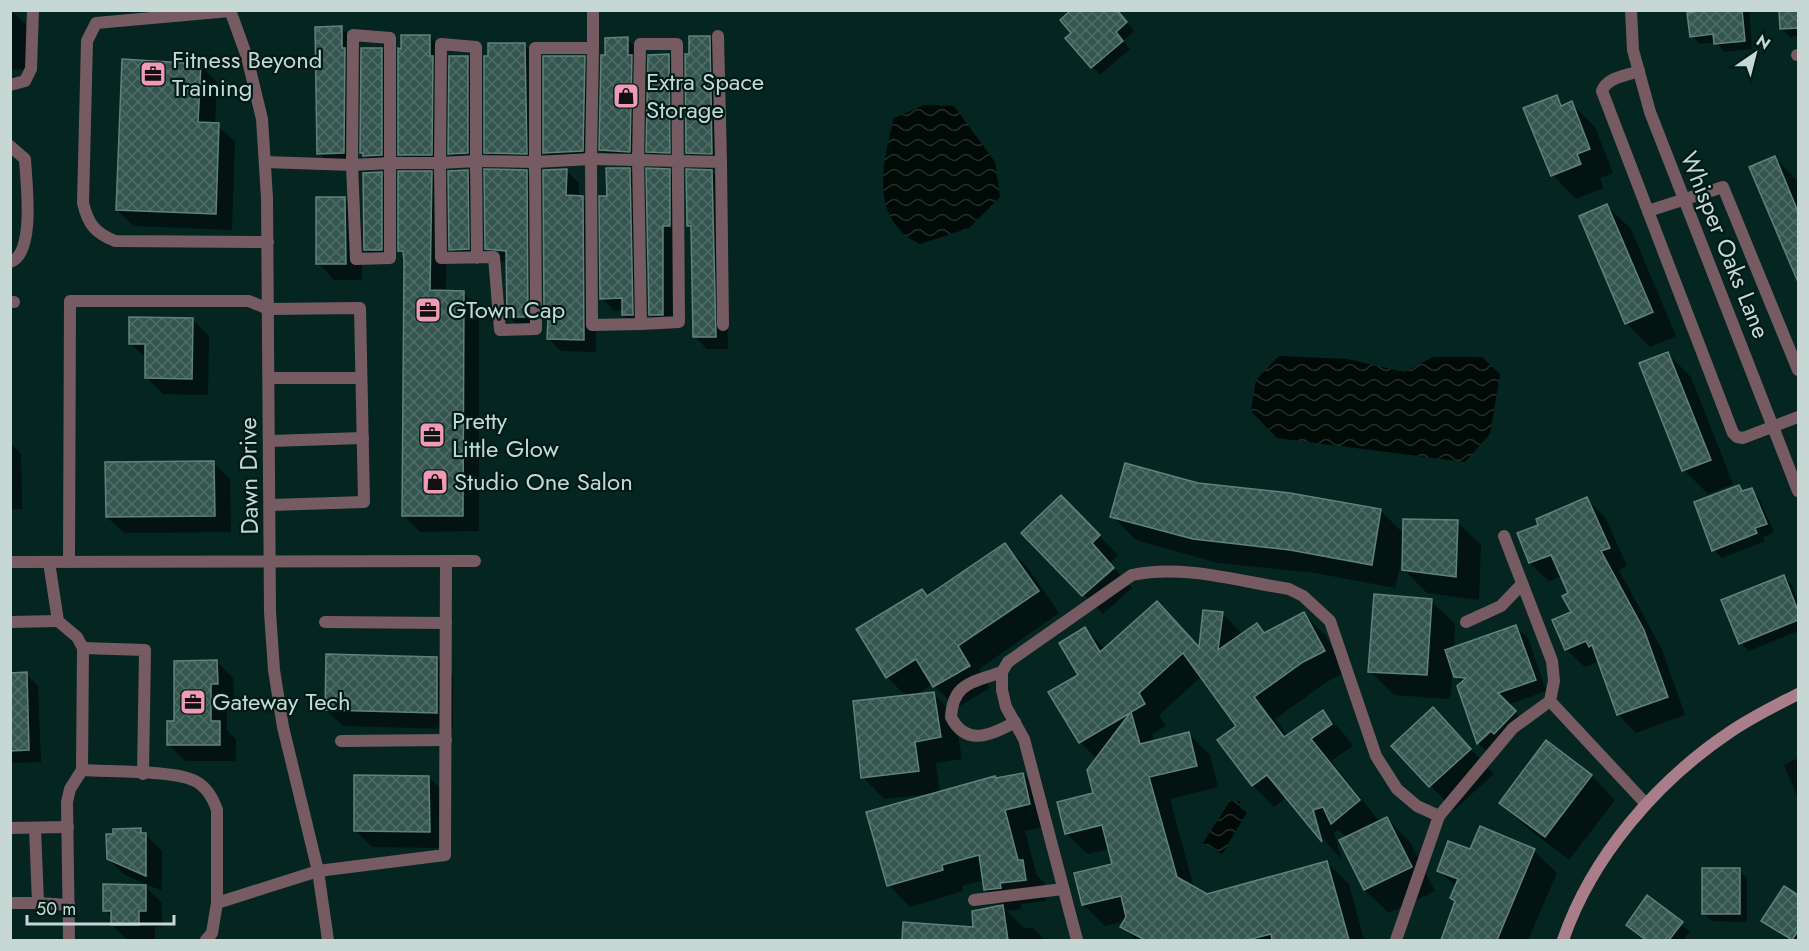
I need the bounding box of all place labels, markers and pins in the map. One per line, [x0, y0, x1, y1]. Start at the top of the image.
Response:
place label: Fitness Beyond Training [172, 42, 322, 105]
office icon: Fitness Beyond Training [138, 59, 168, 89]
place label: Extra Space Storage [646, 64, 764, 127]
shop icon: Extra Space Storage [611, 81, 641, 111]
place label: GTown Cap [448, 292, 565, 327]
office icon: GTown Cap [413, 295, 443, 325]
place label: Pretty Little Glow [452, 403, 560, 466]
office icon: Pretty Little Glow [417, 420, 447, 450]
place label: Studio One Salon [454, 464, 633, 499]
shop icon: Studio One Salon [420, 467, 450, 497]
place label: Gateway Tech [212, 684, 351, 719]
office icon: Gateway Tech [178, 687, 208, 717]

